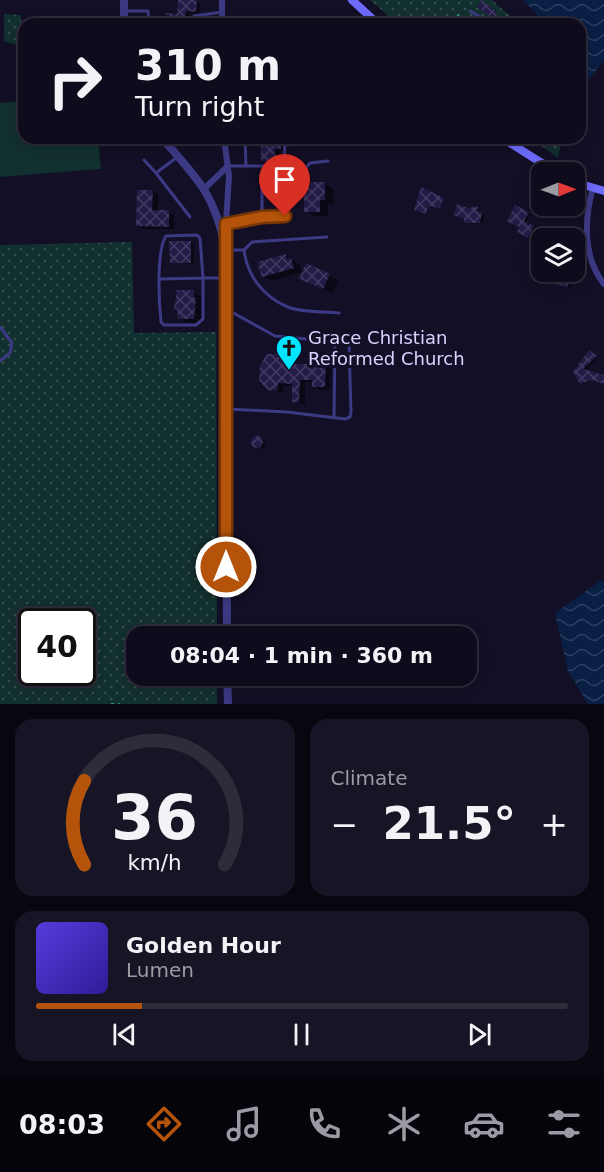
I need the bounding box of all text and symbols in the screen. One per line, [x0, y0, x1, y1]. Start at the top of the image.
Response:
text: 310 m [135, 41, 281, 90]
icon: right [36, 42, 114, 120]
text: Turn right [135, 91, 264, 122]
pin [259, 154, 310, 216]
north arrow [531, 162, 585, 216]
map controls [531, 162, 585, 282]
icon: arrive [268, 163, 301, 196]
button: layers [531, 228, 585, 282]
place label: Grace Christian Reformed Church [308, 327, 465, 369]
church icon: Grace Christian Reformed Church [274, 333, 304, 371]
position arrow [194, 535, 258, 599]
speed limit sign: 40 [18, 608, 96, 686]
text: 08:04 · 1 min · 360 m [170, 643, 433, 668]
text: Climate [331, 766, 407, 790]
text: 36 [111, 781, 198, 854]
text: 21.5° [382, 797, 516, 850]
text: − [331, 805, 358, 844]
text: + [540, 805, 568, 844]
text: km/h [128, 850, 182, 875]
text: Golden Hour [126, 933, 281, 958]
text: Lumen [126, 958, 194, 982]
icon: previous [108, 1018, 141, 1051]
icon: pause [285, 1018, 318, 1051]
icon: next [463, 1018, 496, 1051]
icon: directions [143, 1103, 185, 1145]
icon: music [223, 1103, 265, 1145]
icon: phone [303, 1103, 345, 1145]
icon: climate [383, 1103, 425, 1145]
icon: car [463, 1103, 505, 1145]
icon: filters [543, 1103, 585, 1145]
text: 08:03 [19, 1109, 105, 1140]

